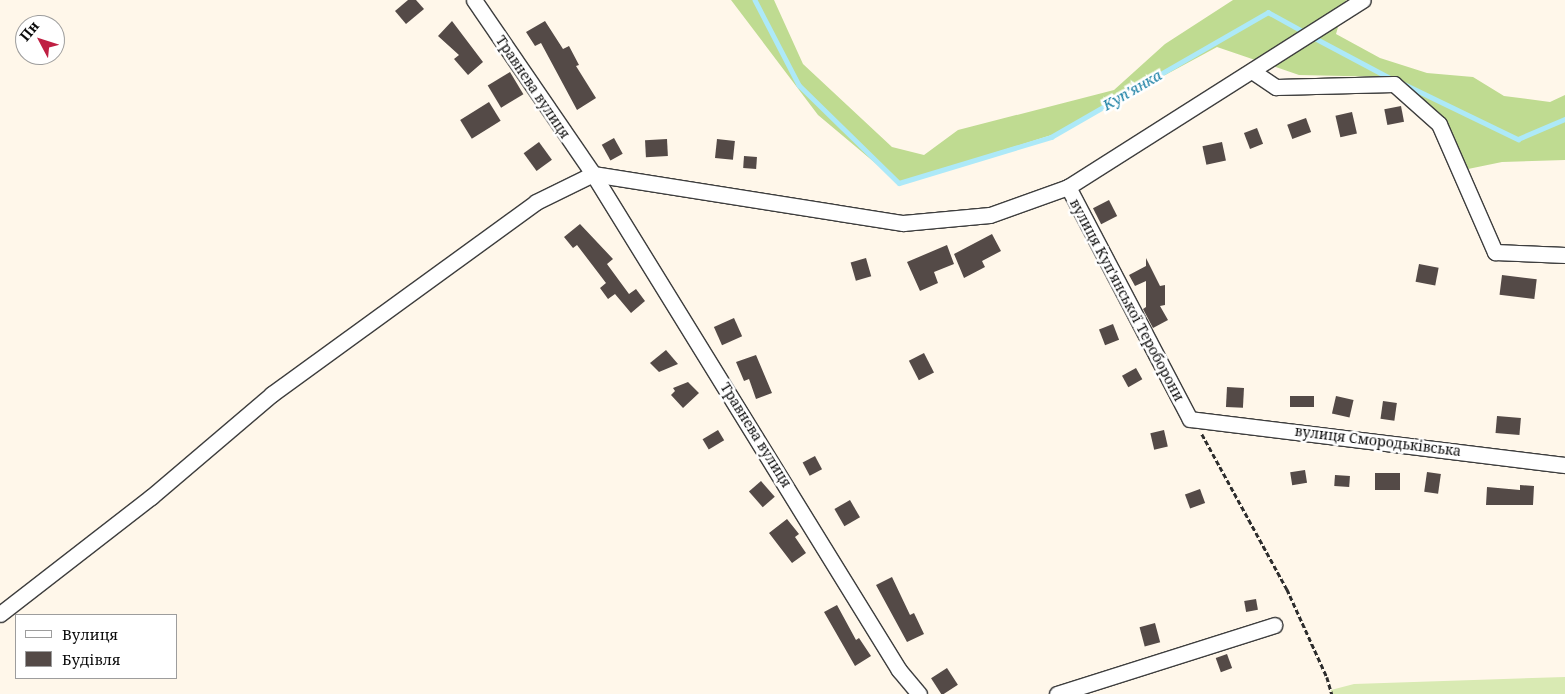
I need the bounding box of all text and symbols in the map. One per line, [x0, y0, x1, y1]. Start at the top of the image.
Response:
north arrow [15, 15, 65, 65]
text: Пн [15, 17, 43, 45]
street label: Травнева вулиця [492, 32, 574, 142]
water label: Куп'янка [1099, 66, 1165, 114]
street label: вулиця Куп'янської Тероборони [1066, 196, 1188, 404]
street label: Травнева вулиця [717, 379, 795, 491]
street label: вулиця Смородьківська [1294, 422, 1462, 460]
legend [15, 614, 178, 679]
text: Вулиця [62, 624, 118, 644]
text: Будівля [62, 649, 120, 669]

